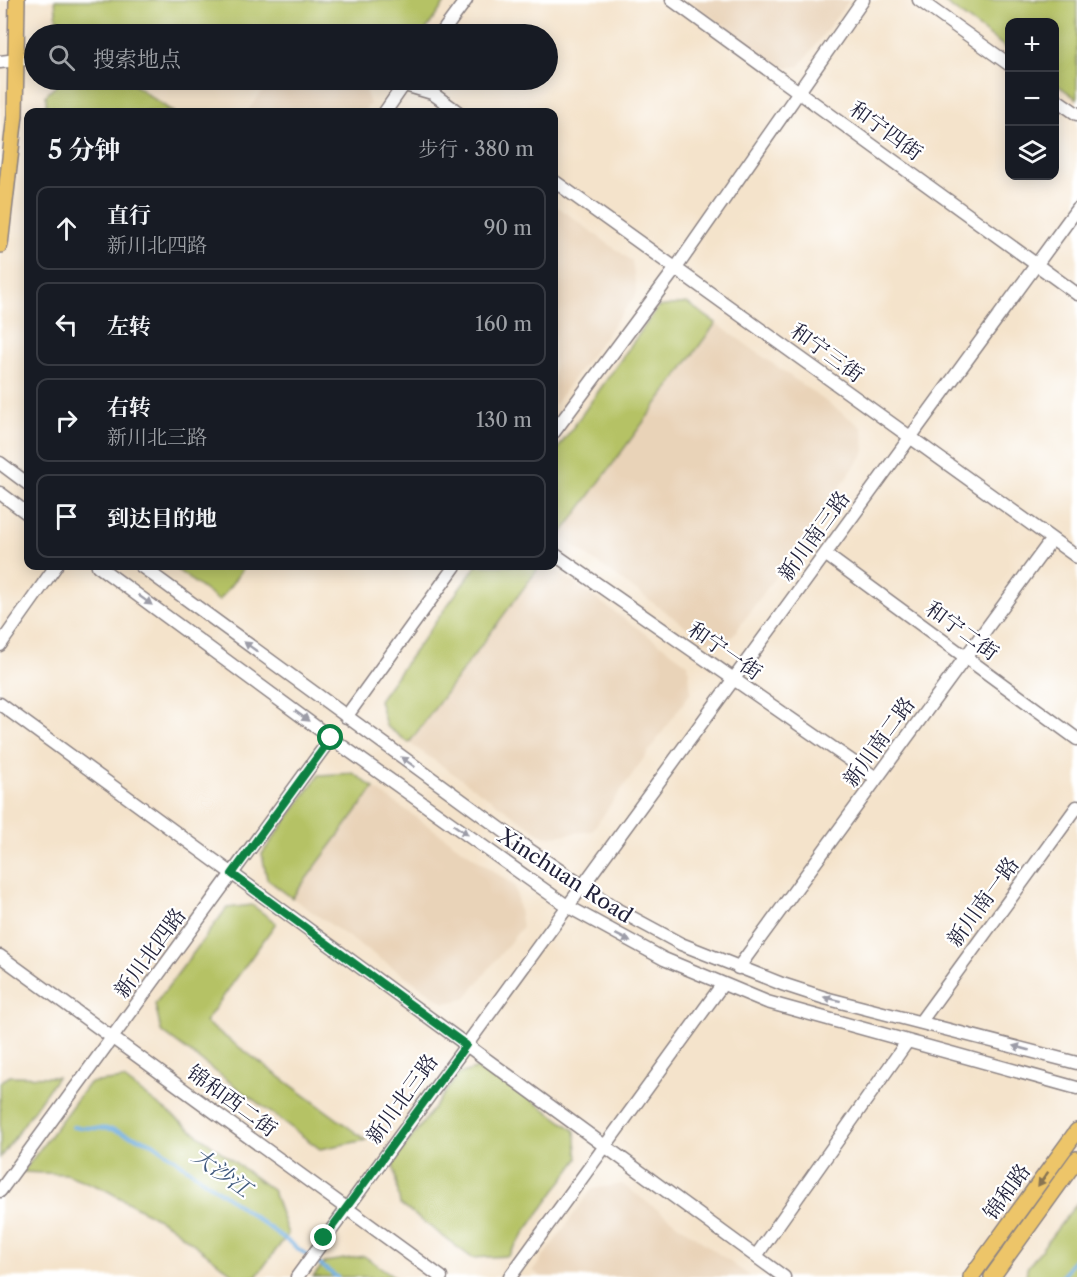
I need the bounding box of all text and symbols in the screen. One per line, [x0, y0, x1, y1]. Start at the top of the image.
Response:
map controls [1005, 18, 1059, 180]
button: + [1005, 18, 1059, 72]
search box [24, 24, 558, 90]
icon: search [45, 41, 78, 74]
text: 搜索地点 [93, 46, 181, 73]
button: − [1005, 72, 1059, 126]
street label: 和宁四街 [845, 96, 928, 165]
button: layers [1005, 126, 1059, 180]
text: 5 分钟 [48, 134, 121, 166]
text: 步行 · 380 m [418, 137, 534, 161]
text: 直行 [107, 202, 151, 229]
icon: ahead [50, 212, 83, 245]
text: 90 m [484, 216, 532, 240]
text: 新川北四路 [107, 233, 207, 257]
icon: left [50, 308, 83, 341]
text: 160 m [475, 312, 532, 336]
text: 左转 [107, 313, 151, 340]
street label: 和宁三街 [786, 318, 869, 387]
text: 右转 [107, 394, 151, 421]
icon: right [50, 404, 83, 437]
text: 130 m [476, 408, 532, 432]
text: 新川北三路 [107, 425, 207, 449]
street label: 新川南三路 [773, 486, 855, 586]
icon: arrive [50, 500, 83, 533]
text: 到达目的地 [107, 505, 217, 532]
one-way arrow [138, 594, 153, 606]
street label: 和宁二街 [921, 596, 1004, 665]
street label: 和宁一街 [684, 616, 767, 685]
one-way arrow [243, 641, 259, 653]
street label: 新川南二路 [838, 692, 920, 792]
one-way arrow [294, 710, 310, 722]
route start [317, 724, 343, 750]
one-way arrow [401, 756, 417, 768]
street label: Xinchuan Road [493, 822, 637, 928]
one-way arrow [452, 824, 468, 836]
street label: 新川南一路 [942, 852, 1024, 952]
street label: 新川北四路 [109, 903, 191, 1003]
one-way arrow [614, 933, 631, 942]
one-way arrow [823, 994, 841, 1004]
one-way arrow [1011, 1043, 1029, 1052]
street label: 新川北三路 [361, 1049, 443, 1149]
street label: 锦和西二街 [182, 1060, 282, 1142]
water label: 大沙江 [187, 1142, 259, 1204]
street label: 锦和路 [978, 1159, 1035, 1225]
one-way arrow [1037, 1171, 1049, 1186]
route end [310, 1224, 336, 1250]

